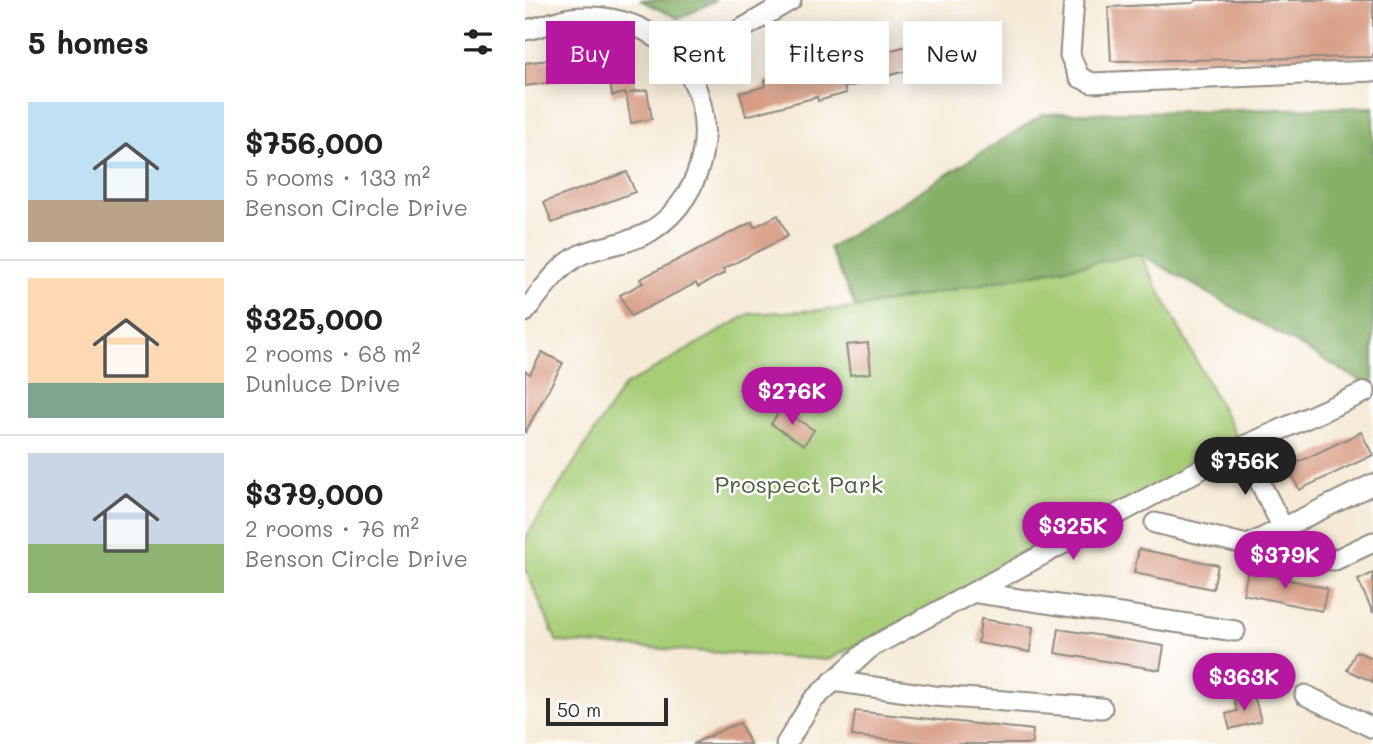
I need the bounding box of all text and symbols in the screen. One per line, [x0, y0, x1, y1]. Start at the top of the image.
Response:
chip: Buy [546, 21, 635, 84]
chip: Rent [649, 21, 751, 84]
chip: Filters [765, 21, 889, 84]
chip: New [903, 21, 1002, 84]
text: 5 homes [28, 22, 149, 62]
icon: filters [459, 23, 497, 61]
text: $756,000 [245, 122, 383, 162]
icon: home [84, 130, 168, 214]
text: 5 rooms · 133 m² [245, 162, 430, 192]
text: Benson Circle Drive [245, 192, 468, 222]
text: $325,000 [245, 298, 383, 338]
icon: home [84, 306, 168, 390]
text: 2 rooms · 68 m² [245, 338, 420, 368]
text: Dunluce Drive [245, 368, 400, 398]
pin: $276K [743, 368, 841, 427]
text: $276K [758, 375, 826, 405]
pin: $756K [1196, 438, 1294, 497]
text: $756K [1210, 445, 1280, 475]
park label: Prospect Park [714, 468, 884, 499]
text: $379,000 [245, 473, 383, 513]
icon: home [84, 481, 168, 565]
pin: $325K [1024, 503, 1122, 562]
text: $325K [1038, 510, 1108, 540]
text: 2 rooms · 76 m² [245, 513, 419, 543]
pin: $379K [1236, 532, 1334, 591]
text: $379K [1250, 539, 1320, 569]
text: Benson Circle Drive [245, 543, 468, 573]
pin: $363K [1195, 654, 1293, 713]
text: $363K [1209, 661, 1279, 691]
scale bar [546, 695, 669, 727]
text: 50 m [557, 697, 601, 722]

